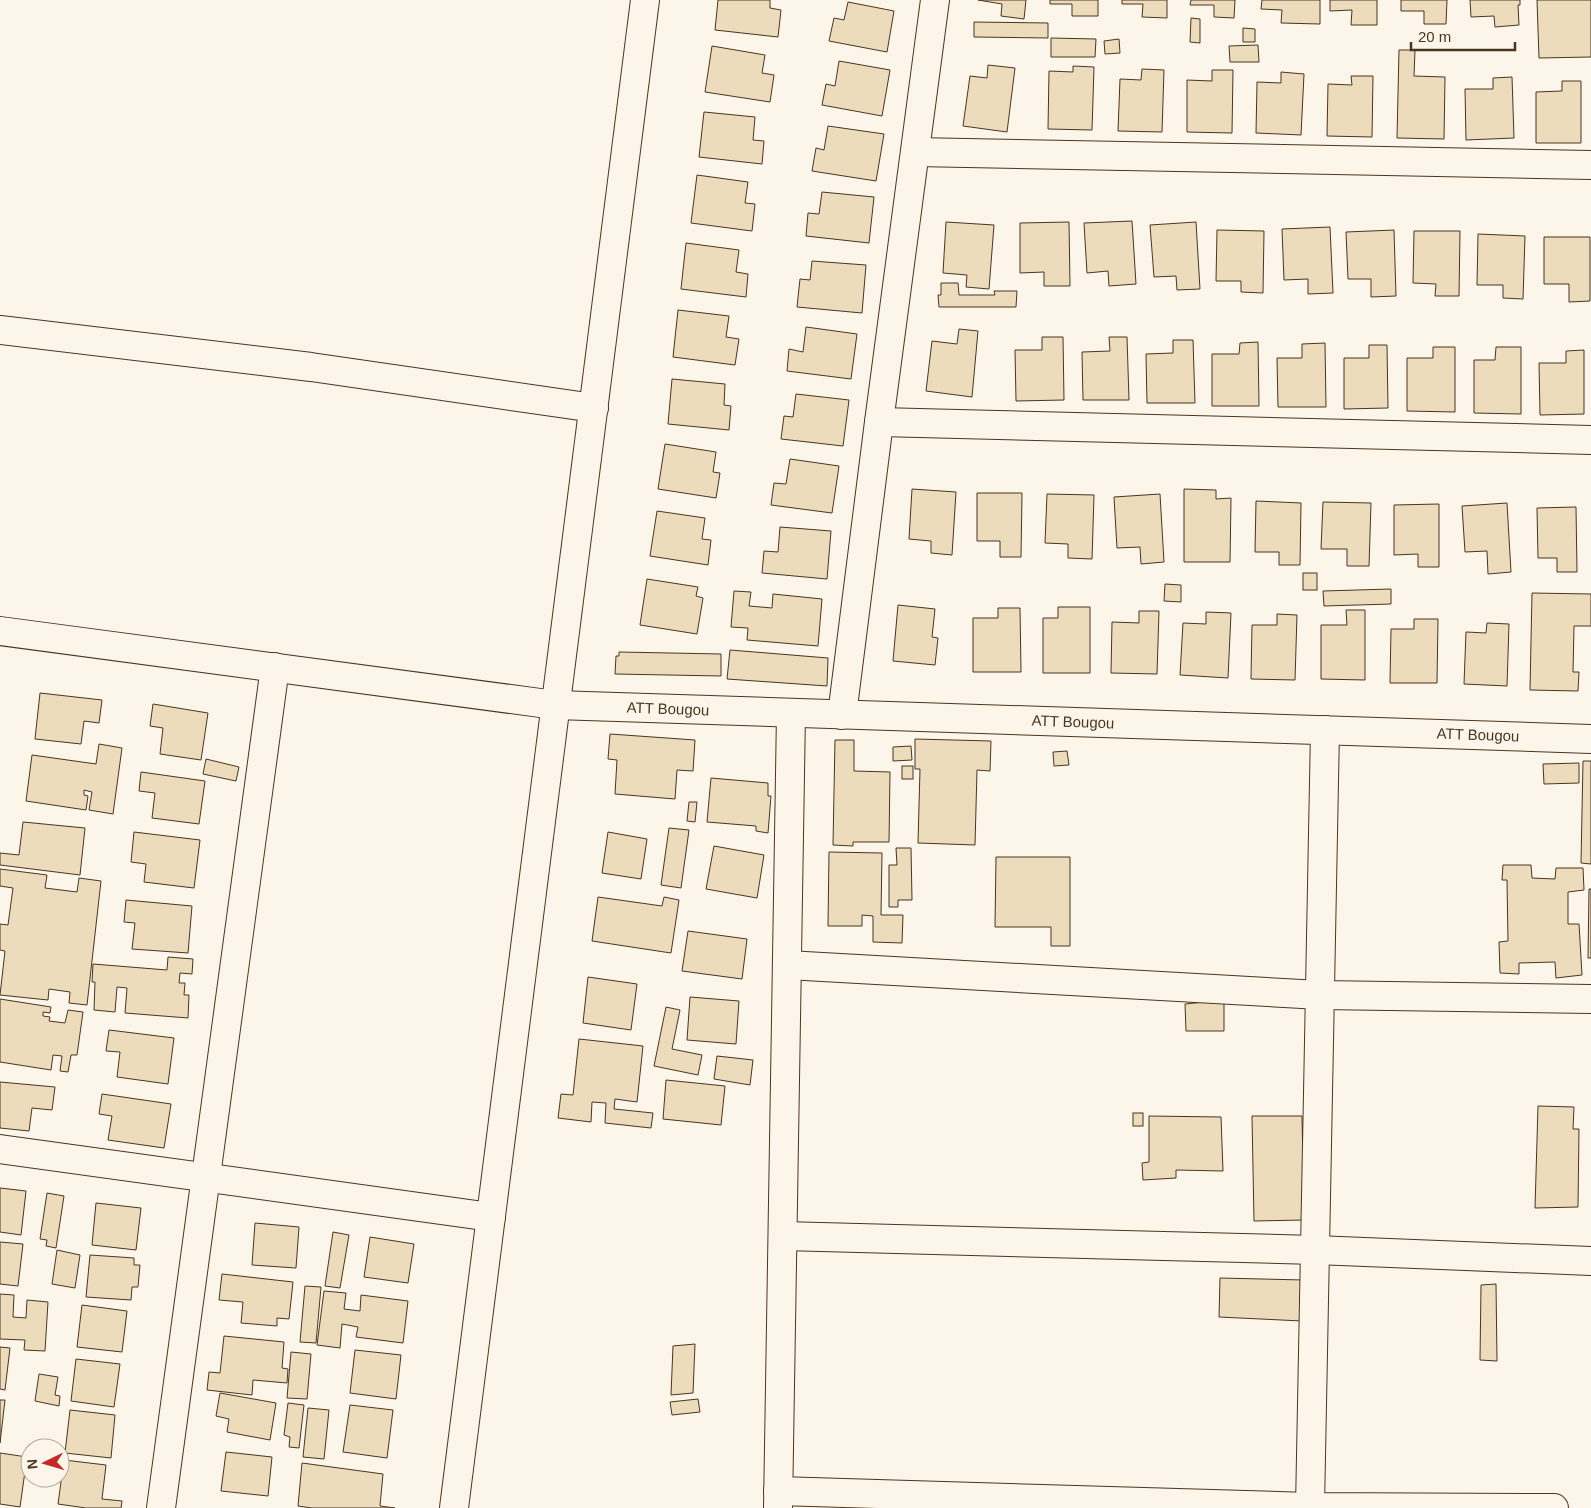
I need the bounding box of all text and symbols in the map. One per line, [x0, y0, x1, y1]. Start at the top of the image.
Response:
scale bar [1411, 20, 1515, 52]
text: 20 m [1418, 28, 1451, 45]
street label: ATT Bougou [626, 699, 710, 718]
street label: ATT Bougou [1031, 712, 1115, 731]
street label: ATT Bougou [1436, 725, 1520, 744]
north arrow [20, 1438, 70, 1488]
text: N [24, 1458, 40, 1470]

